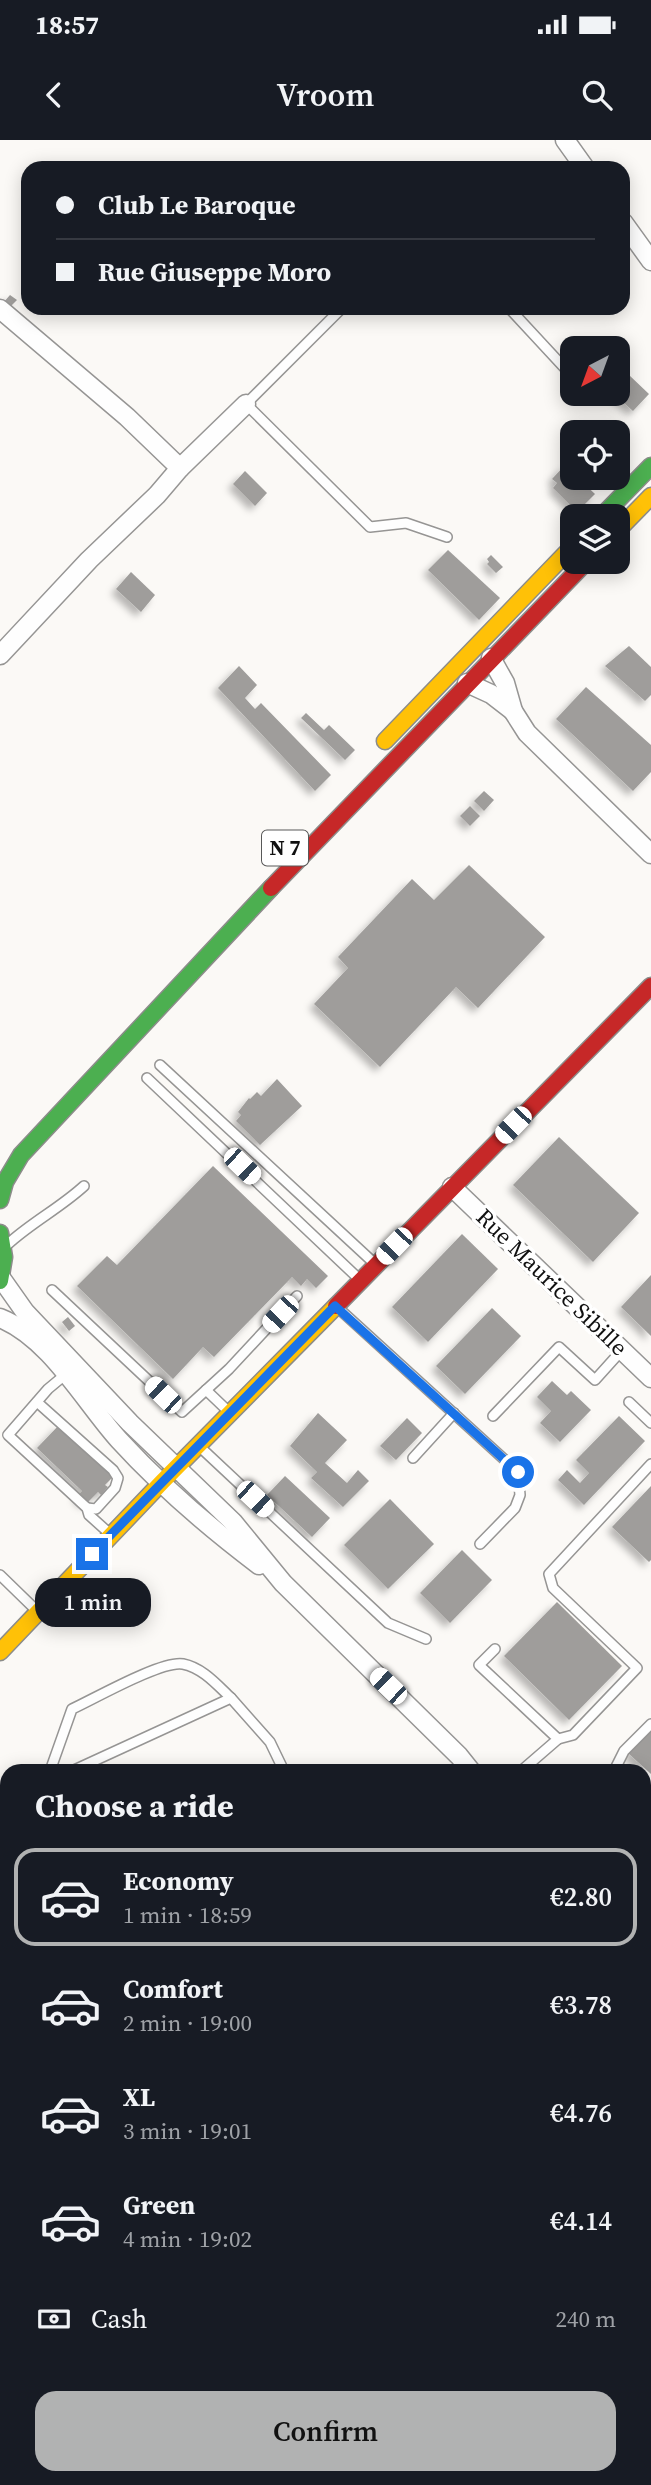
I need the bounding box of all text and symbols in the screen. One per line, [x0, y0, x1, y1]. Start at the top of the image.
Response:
text: 18:57 [35, 7, 99, 43]
text: Vroom [277, 73, 374, 117]
icon: back [35, 76, 73, 114]
icon: search [578, 76, 616, 114]
text: Club Le Baroque [98, 187, 295, 223]
text: Rue Giuseppe Moro [98, 254, 331, 290]
north arrow [560, 336, 630, 406]
map controls [560, 336, 630, 574]
button: locate [560, 420, 630, 490]
button: layers [560, 504, 630, 574]
road number: N 7 [262, 830, 308, 866]
car [491, 1103, 536, 1147]
car [220, 1144, 265, 1188]
street label: Rue Maurice Sibille [469, 1201, 635, 1363]
car [372, 1224, 417, 1268]
car [258, 1291, 303, 1337]
car [141, 1373, 186, 1417]
route start [502, 1456, 534, 1488]
car [233, 1477, 278, 1521]
route end [76, 1538, 108, 1570]
callout: 1 min [34, 1578, 150, 1628]
text: 1 min [63, 1586, 123, 1618]
car [366, 1664, 411, 1708]
text: Choose a ride [35, 1784, 234, 1828]
text: Economy [123, 1863, 234, 1899]
icon: car [39, 1866, 102, 1929]
text: €2.80 [550, 1879, 612, 1915]
text: 1 min · 18:59 [123, 1899, 252, 1931]
text: Comfort [123, 1971, 223, 2007]
icon: car [39, 1974, 102, 2037]
text: €3.78 [550, 1987, 612, 2023]
text: 2 min · 19:00 [123, 2007, 252, 2039]
text: XL [123, 2079, 155, 2115]
icon: car [39, 2082, 102, 2145]
text: €4.76 [550, 2095, 612, 2131]
text: 3 min · 19:01 [123, 2115, 252, 2147]
text: Green [123, 2187, 195, 2223]
icon: car [39, 2190, 102, 2253]
text: €4.14 [550, 2203, 612, 2239]
text: 4 min · 19:02 [123, 2223, 252, 2255]
icon: cash [35, 2300, 73, 2338]
text: Cash [91, 2301, 147, 2337]
text: 240 m [555, 2303, 616, 2335]
button: Confirm [35, 2391, 616, 2471]

